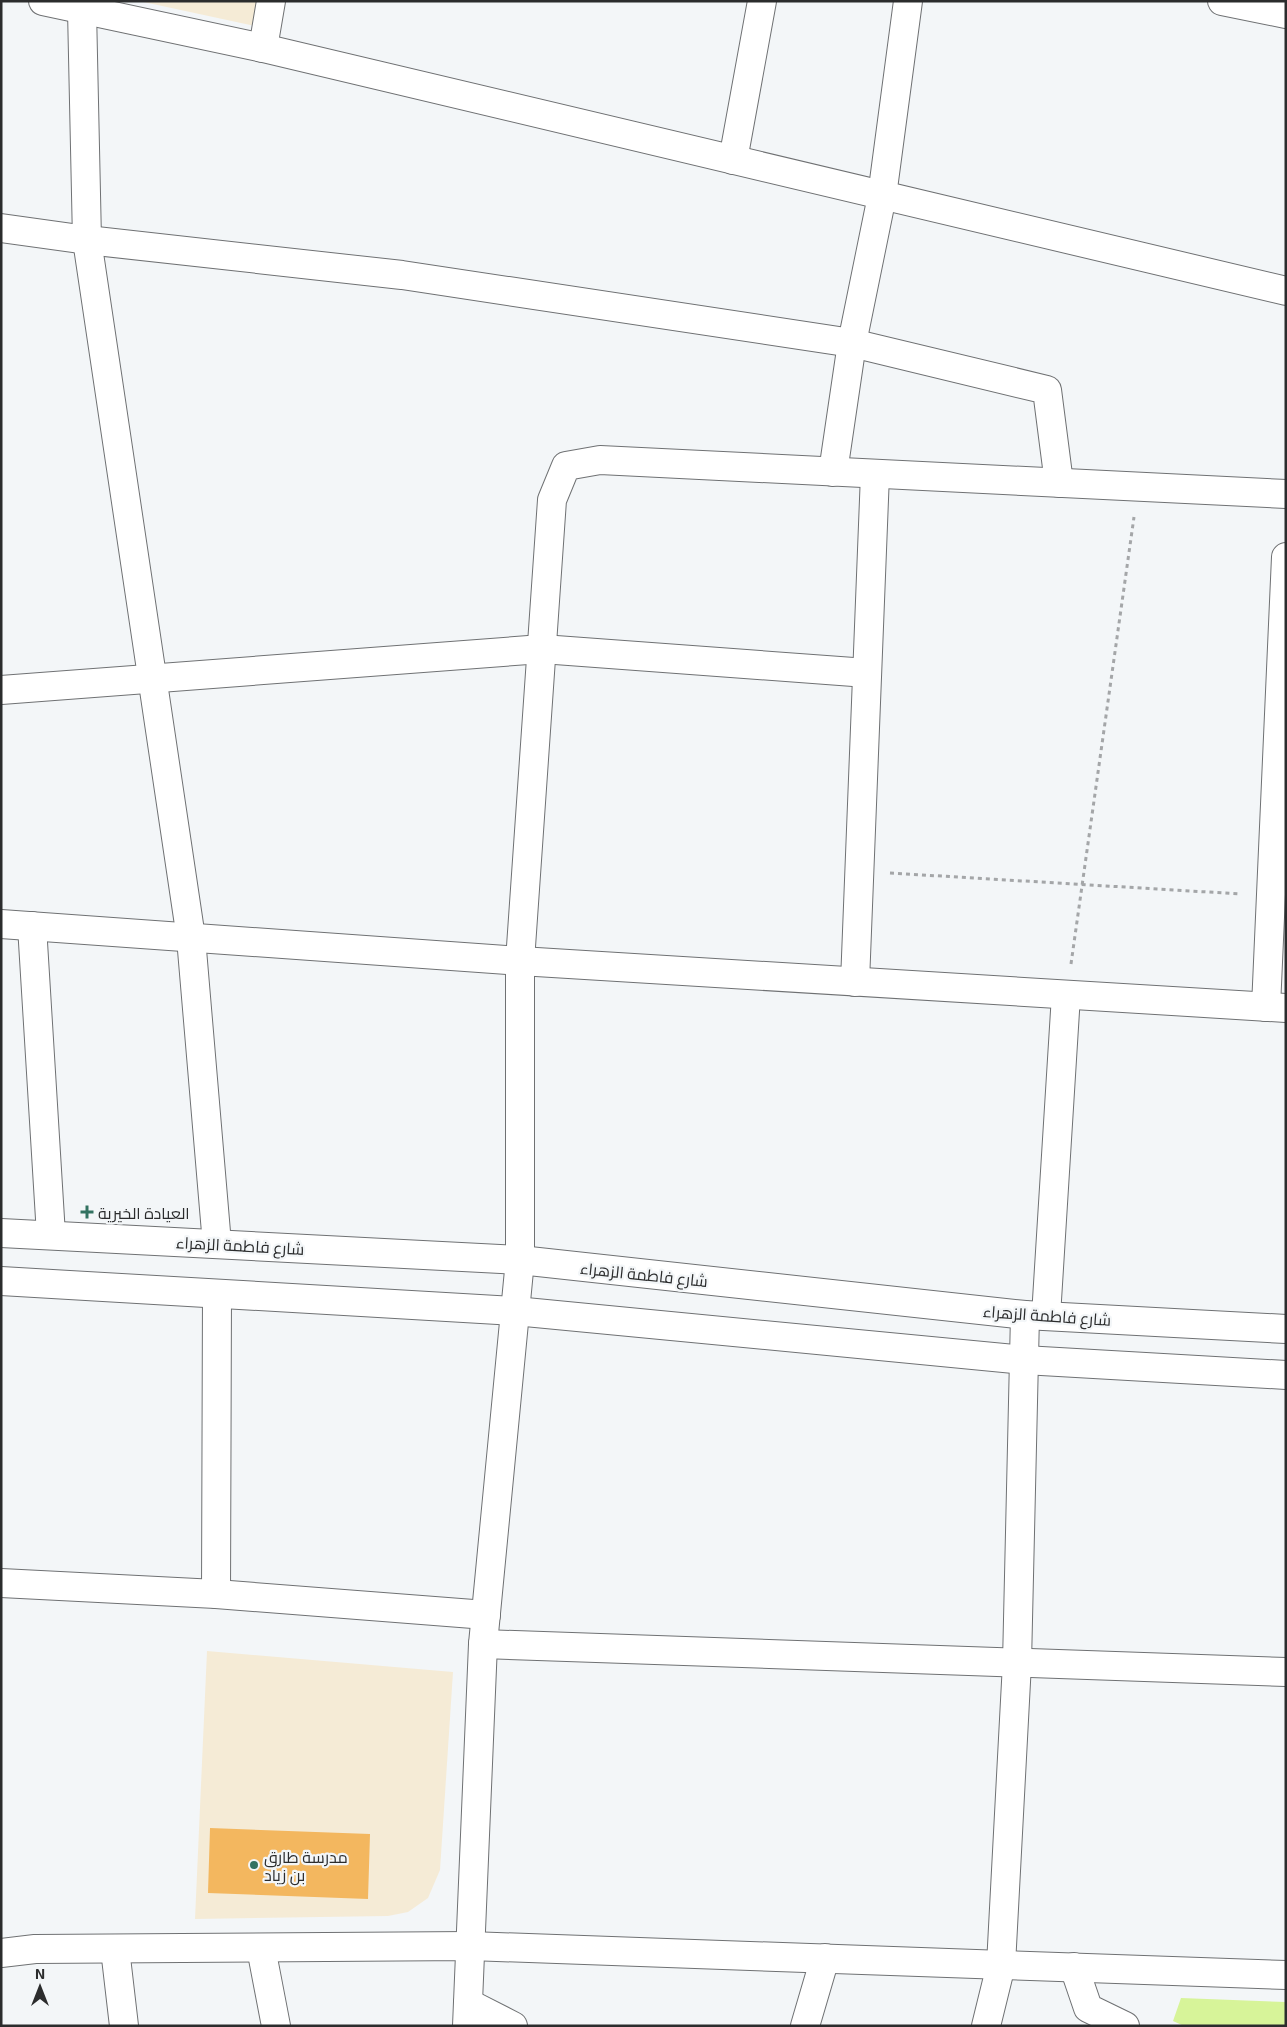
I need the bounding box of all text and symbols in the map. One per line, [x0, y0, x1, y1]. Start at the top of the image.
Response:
place label: العيادة الخيرية [98, 1203, 190, 1223]
marker: العيادة الخيرية [80, 1205, 94, 1219]
street label: شارع فاطمة الزهراء [175, 1232, 305, 1261]
street label: شارع فاطمة الزهراء [579, 1258, 709, 1293]
street label: شارع فاطمة الزهراء [982, 1301, 1112, 1332]
place label: مدرسة طارق بن زياد [264, 1847, 348, 1886]
marker: مدرسة طارق بن زياد [248, 1859, 260, 1871]
north arrow [15, 1962, 65, 2012]
text: N [35, 1965, 45, 1982]

